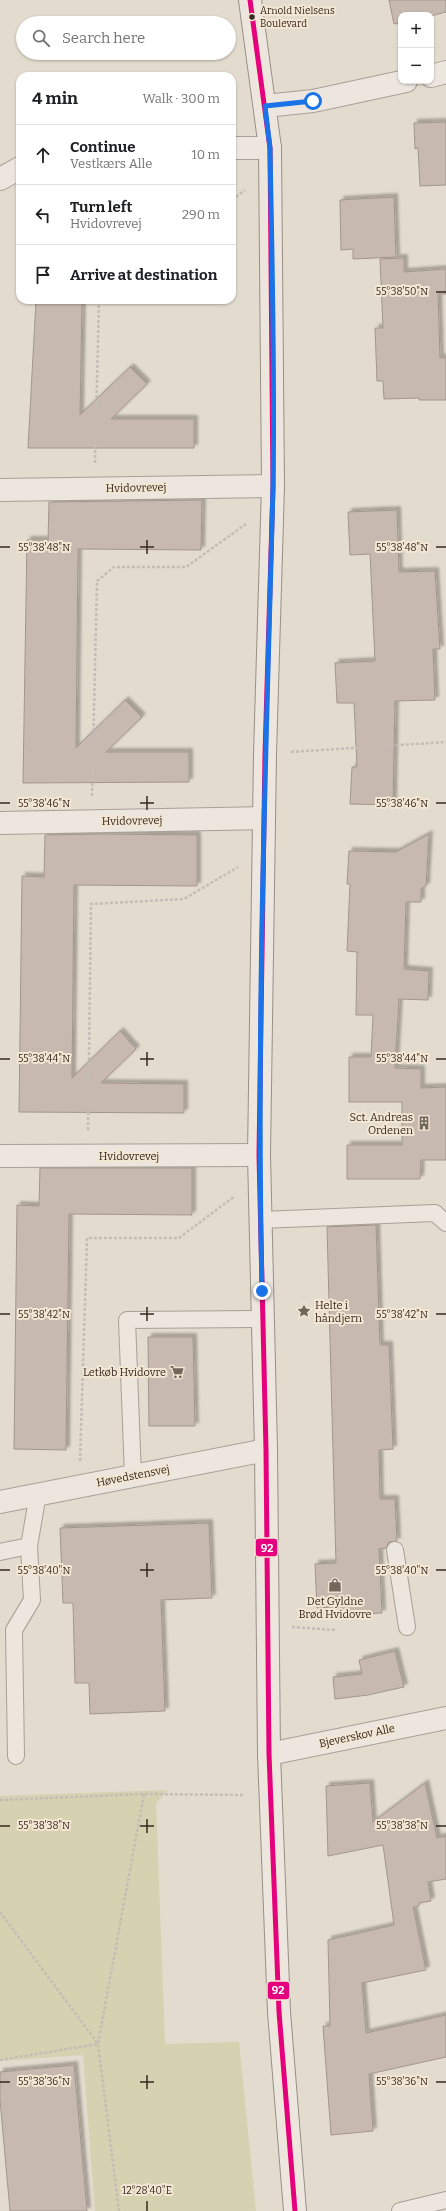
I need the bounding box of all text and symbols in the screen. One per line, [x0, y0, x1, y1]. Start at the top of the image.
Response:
place label: Arnold Nielsens Boulevard [260, 5, 335, 30]
marker: Arnold Nielsens Boulevard [247, 12, 257, 22]
map controls [398, 12, 434, 84]
button: + [398, 12, 434, 48]
search box [16, 16, 236, 60]
icon: search [30, 27, 52, 49]
text: Search here [62, 29, 145, 47]
button: − [398, 48, 434, 84]
text: 4 min [32, 88, 78, 109]
text: Walk · 300 m [143, 91, 220, 106]
route start [304, 92, 322, 110]
text: Continue [70, 138, 136, 156]
icon: ahead [32, 144, 54, 166]
text: 10 m [191, 147, 220, 162]
text: Vestkærs Alle [70, 156, 152, 171]
text: Turn left [70, 198, 132, 216]
icon: left [32, 204, 54, 226]
text: 290 m [182, 207, 220, 222]
text: Hvidovrevej [70, 216, 142, 231]
icon: arrive [32, 264, 54, 286]
text: Arrive at destination [70, 266, 217, 284]
text: 55°38'50"N [376, 286, 428, 298]
street label: Hvidovrevej [106, 481, 166, 495]
text: 55°38'48"N [18, 542, 70, 554]
text: 55°38'48"N [376, 542, 428, 554]
text: 55°38'46"N [18, 798, 70, 810]
text: 55°38'46"N [376, 798, 428, 810]
street label: Hvidovrevej [102, 814, 162, 828]
text: 55°38'44"N [18, 1053, 70, 1065]
text: 55°38'44"N [376, 1053, 428, 1065]
place label: Sct. Andreas Ordenen [350, 1111, 413, 1137]
building icon: Sct. Andreas Ordenen [416, 1115, 432, 1131]
street label: Hvidovrevej [99, 1150, 159, 1163]
route end [253, 1282, 271, 1300]
place label: Helte i håndjern [315, 1299, 362, 1325]
place icon: Helte i håndjern [296, 1303, 312, 1319]
text: 55°38'42"N [18, 1309, 70, 1321]
text: 55°38'42"N [376, 1309, 428, 1321]
supermarket icon: Letkøb Hvidovre [169, 1364, 185, 1380]
place label: Letkøb Hvidovre [83, 1366, 166, 1379]
street label: Høvedstensvej [95, 1463, 171, 1489]
line badge: 92 [255, 1538, 278, 1557]
text: 92 [261, 1542, 273, 1555]
text: 55°38'40"N [18, 1565, 70, 1577]
text: 55°38'40"N [376, 1565, 428, 1577]
shop icon: Det Gyldne Brød Hvidovre [327, 1577, 343, 1593]
place label: Det Gyldne Brød Hvidovre [298, 1595, 372, 1621]
street label: Bjeverskov Alle [318, 1722, 396, 1750]
text: 55°38'38"N [18, 1820, 70, 1832]
text: 55°38'38"N [376, 1820, 428, 1832]
line badge: 92 [267, 1981, 290, 2000]
text: 92 [272, 1984, 284, 1997]
text: 55°38'36"N [18, 2076, 70, 2088]
text: 55°38'36"N [376, 2076, 428, 2088]
text: 12°28'40"E [122, 2185, 172, 2197]

